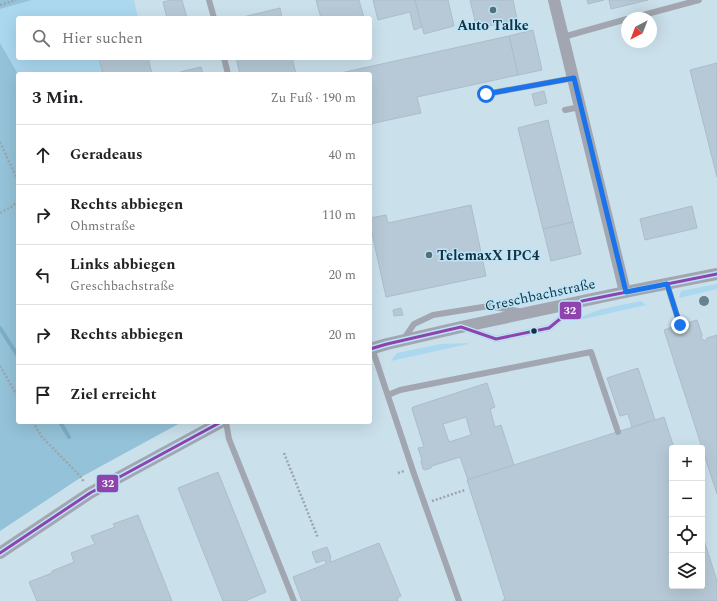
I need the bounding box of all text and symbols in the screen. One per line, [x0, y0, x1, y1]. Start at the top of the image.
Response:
marker: Auto Talke [488, 5, 498, 15]
north arrow [621, 12, 657, 48]
place label: Auto Talke [457, 15, 529, 36]
search box [16, 16, 372, 60]
icon: search [30, 27, 52, 49]
text: Hier suchen [62, 27, 143, 50]
text: 3 Min. [32, 85, 83, 111]
route start [477, 85, 495, 103]
text: Zu Fuß · 190 m [270, 88, 356, 108]
text: Geradeaus [70, 143, 142, 166]
icon: ahead [32, 144, 54, 166]
text: 40 m [329, 145, 356, 165]
text: Rechts abbiegen [70, 193, 183, 216]
icon: right [32, 204, 54, 226]
text: 110 m [322, 205, 356, 225]
text: Ohmstraße [70, 216, 135, 236]
place label: TelemaxX IPC4 [437, 245, 540, 266]
marker: TelemaxX IPC4 [424, 250, 434, 260]
text: Links abbiegen [70, 253, 175, 276]
icon: left [32, 264, 54, 286]
text: 20 m [329, 265, 356, 285]
street label: Greschbachstraße [483, 273, 597, 317]
text: Greschbachstraße [70, 276, 174, 296]
line badge: 32 [559, 301, 582, 320]
text: 32 [564, 302, 576, 319]
route end [671, 316, 689, 334]
text: Rechts abbiegen [70, 323, 183, 346]
icon: right [32, 324, 54, 346]
text: 20 m [329, 325, 356, 345]
unlabelled marker [529, 326, 539, 336]
text: Ziel erreicht [70, 383, 156, 406]
icon: arrive [32, 384, 54, 406]
map controls [669, 445, 705, 589]
button: + [669, 445, 705, 481]
line badge: 32 [96, 474, 119, 493]
text: 32 [102, 475, 114, 492]
button: − [669, 481, 705, 517]
button: locate [669, 517, 705, 553]
button: layers [669, 553, 705, 589]

